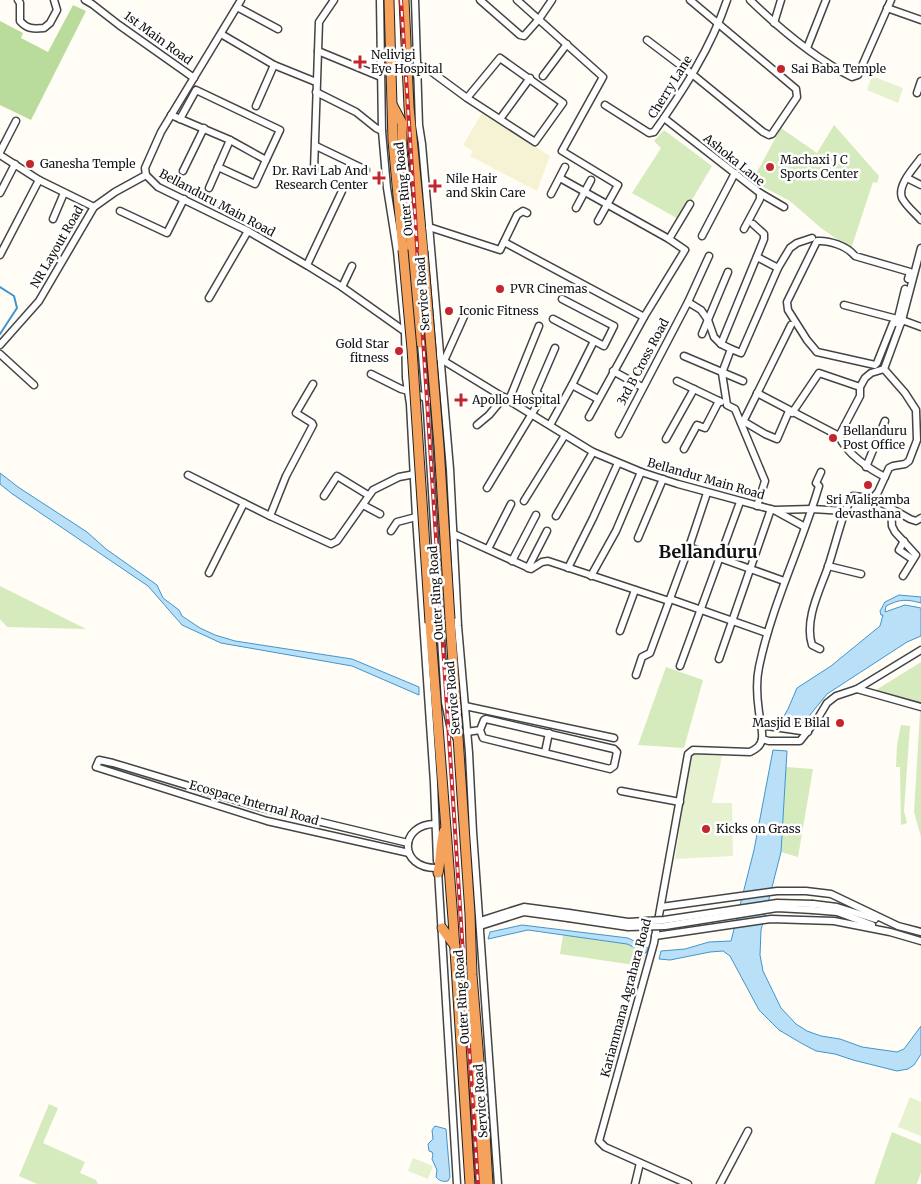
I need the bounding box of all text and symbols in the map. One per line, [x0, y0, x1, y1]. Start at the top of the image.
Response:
street label: 1st Main Road [121, 8, 195, 67]
place label: Nelivigi Eye Hospital [371, 47, 443, 76]
street label: Cherry Lane [644, 53, 695, 121]
marker: Nelivigi Eye Hospital [353, 55, 367, 69]
place label: Sai Baba Temple [791, 61, 886, 76]
marker: Sai Baba Temple [775, 63, 787, 75]
street label: Ashoka Lane [700, 130, 768, 189]
street label: Outer Ring Road [391, 141, 416, 237]
place label: Machaxi J C Sports Center [780, 152, 859, 181]
place label: Ganesha Temple [40, 156, 136, 171]
marker: Ganesha Temple [24, 158, 36, 170]
marker: Machaxi J C Sports Center [764, 161, 776, 173]
place label: Dr. Ravi Lab And Research Center [272, 163, 369, 192]
street label: Bellanduru Main Road [157, 166, 278, 239]
marker: Dr. Ravi Lab And Research Center [372, 171, 386, 185]
place label: Nile Hair and Skin Care [446, 171, 526, 200]
marker: Nile Hair and Skin Care [428, 179, 442, 193]
street label: NR Layout Road [27, 203, 86, 291]
street label: Service Road [412, 257, 433, 332]
place label: PVR Cinemas [510, 281, 587, 296]
marker: PVR Cinemas [494, 283, 506, 295]
place label: Iconic Fitness [459, 303, 539, 318]
marker: Iconic Fitness [443, 305, 455, 317]
street label: 3rd B Cross Road [613, 316, 672, 408]
place label: Gold Star fitness [336, 336, 390, 365]
marker: Gold Star fitness [393, 345, 405, 357]
place label: Apollo Hospital [471, 392, 561, 407]
marker: Apollo Hospital [454, 393, 468, 407]
place label: Bellanduru Post Office [843, 423, 907, 452]
marker: Bellanduru Post Office [827, 432, 839, 444]
street label: Bellandur Main Road [646, 455, 767, 502]
marker: Sri Maligamba devasthana [862, 479, 874, 491]
place label: Sri Maligamba devasthana [826, 492, 911, 521]
district label: Bellanduru [658, 540, 758, 563]
street label: Outer Ring Road [425, 545, 446, 641]
street label: Service Road [442, 660, 463, 736]
place label: Masjid E Bilal [752, 715, 830, 730]
marker: Masjid E Bilal [834, 717, 846, 729]
street label: Ecospace Internal Road [188, 777, 321, 828]
place label: Kicks on Grass [716, 821, 801, 836]
marker: Kicks on Grass [700, 823, 712, 835]
street label: Kariammana Agrahara Road [597, 917, 654, 1079]
street label: Outer Ring Road [451, 949, 472, 1045]
street label: Service Road [470, 1064, 491, 1139]

